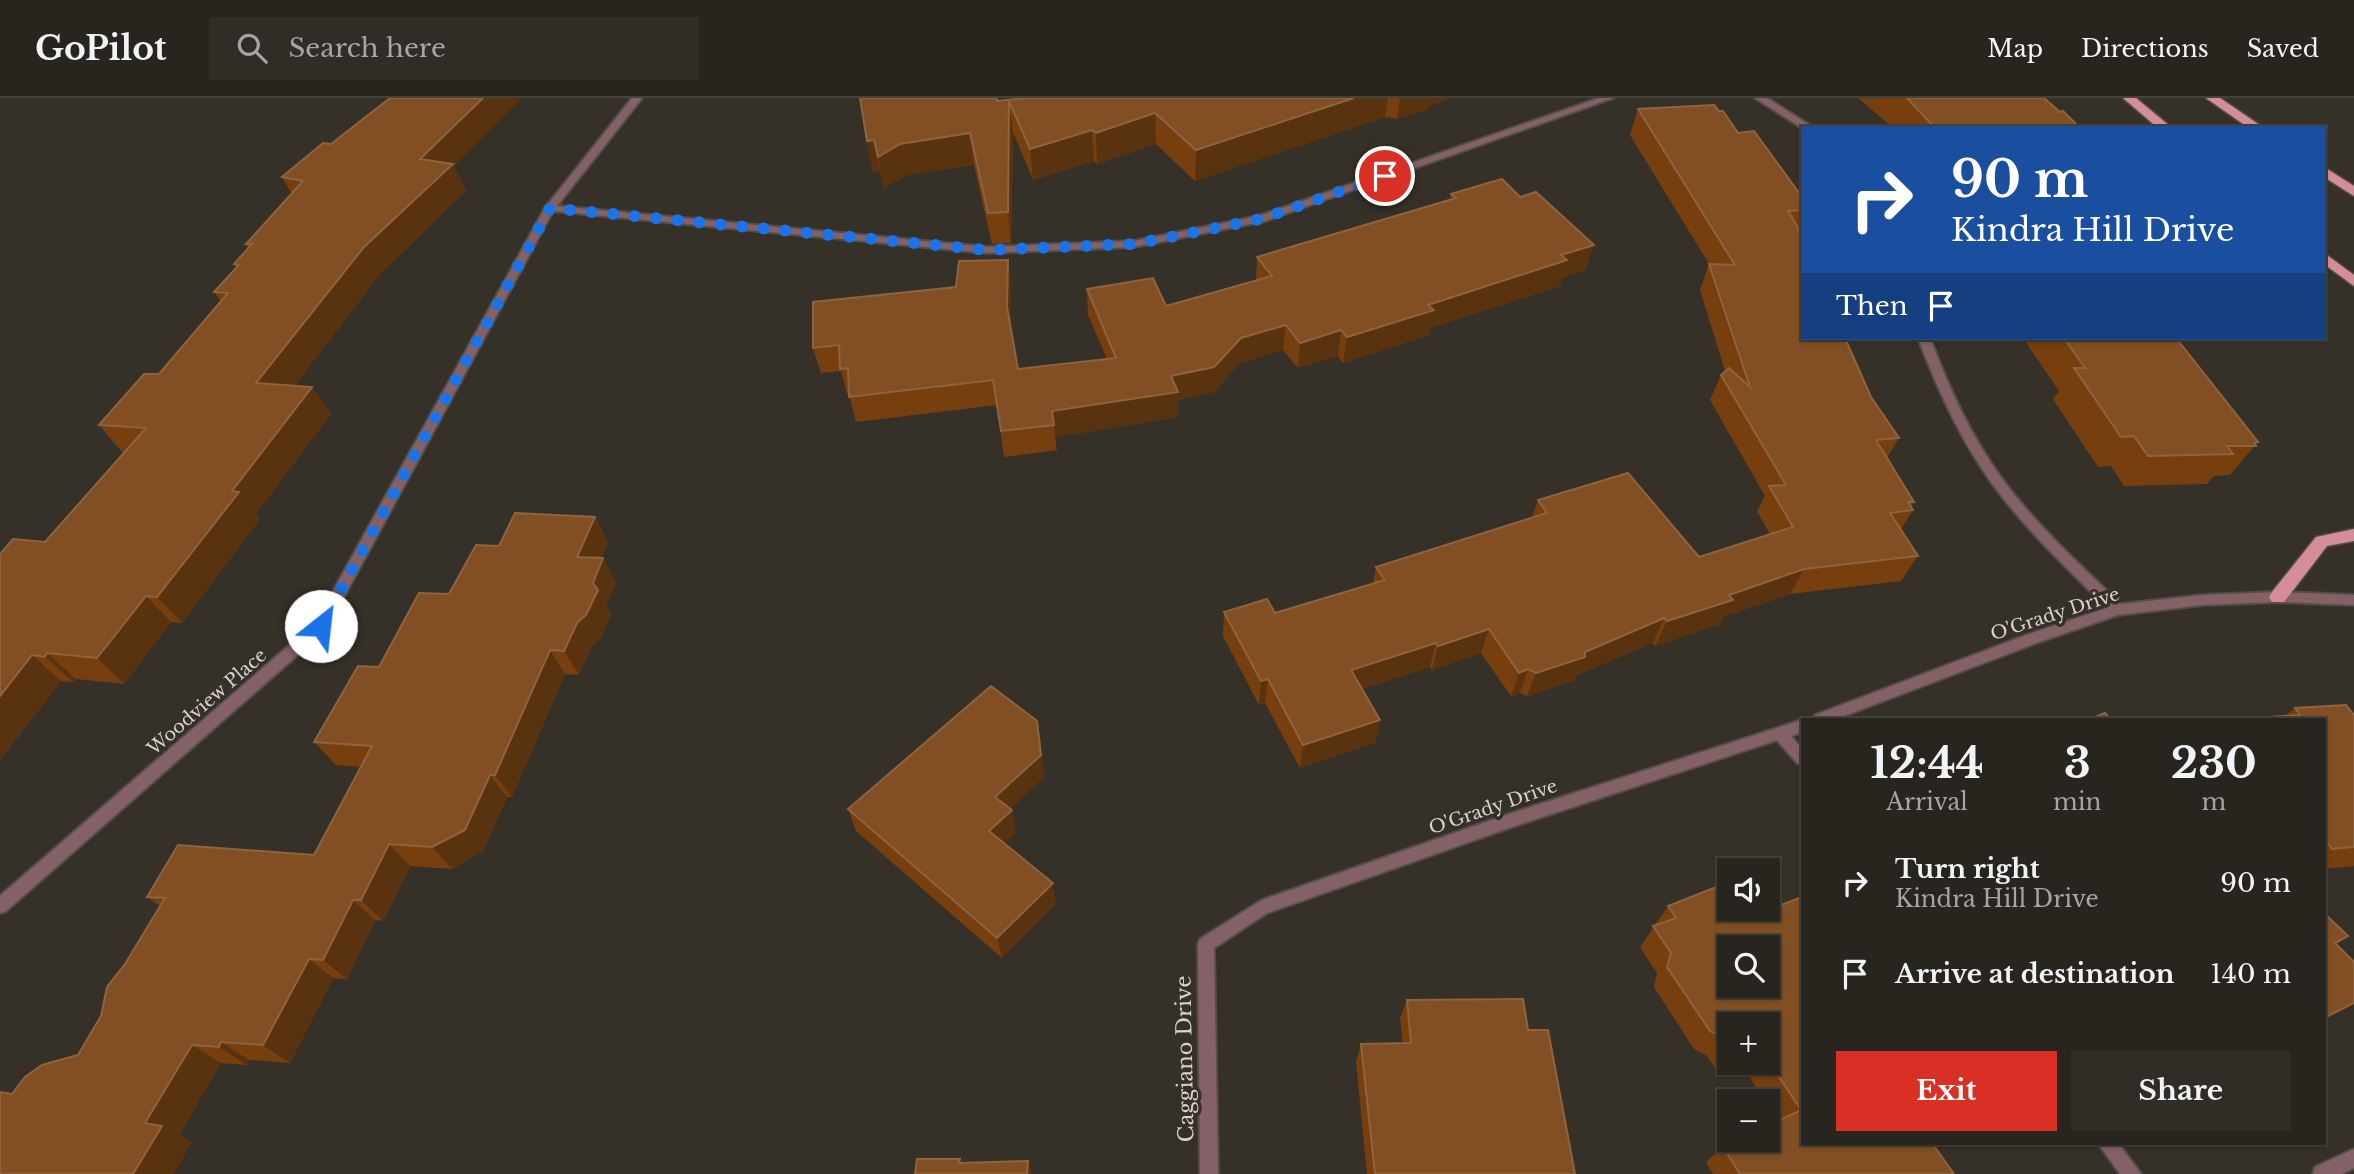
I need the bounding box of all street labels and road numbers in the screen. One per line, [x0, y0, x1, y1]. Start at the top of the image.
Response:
street label: O'Grady Drive [1988, 583, 2122, 645]
street label: Woodview Place [142, 644, 271, 760]
street label: O'Grady Drive [1426, 775, 1560, 839]
street label: Caggiano Drive [1171, 975, 1199, 1143]

